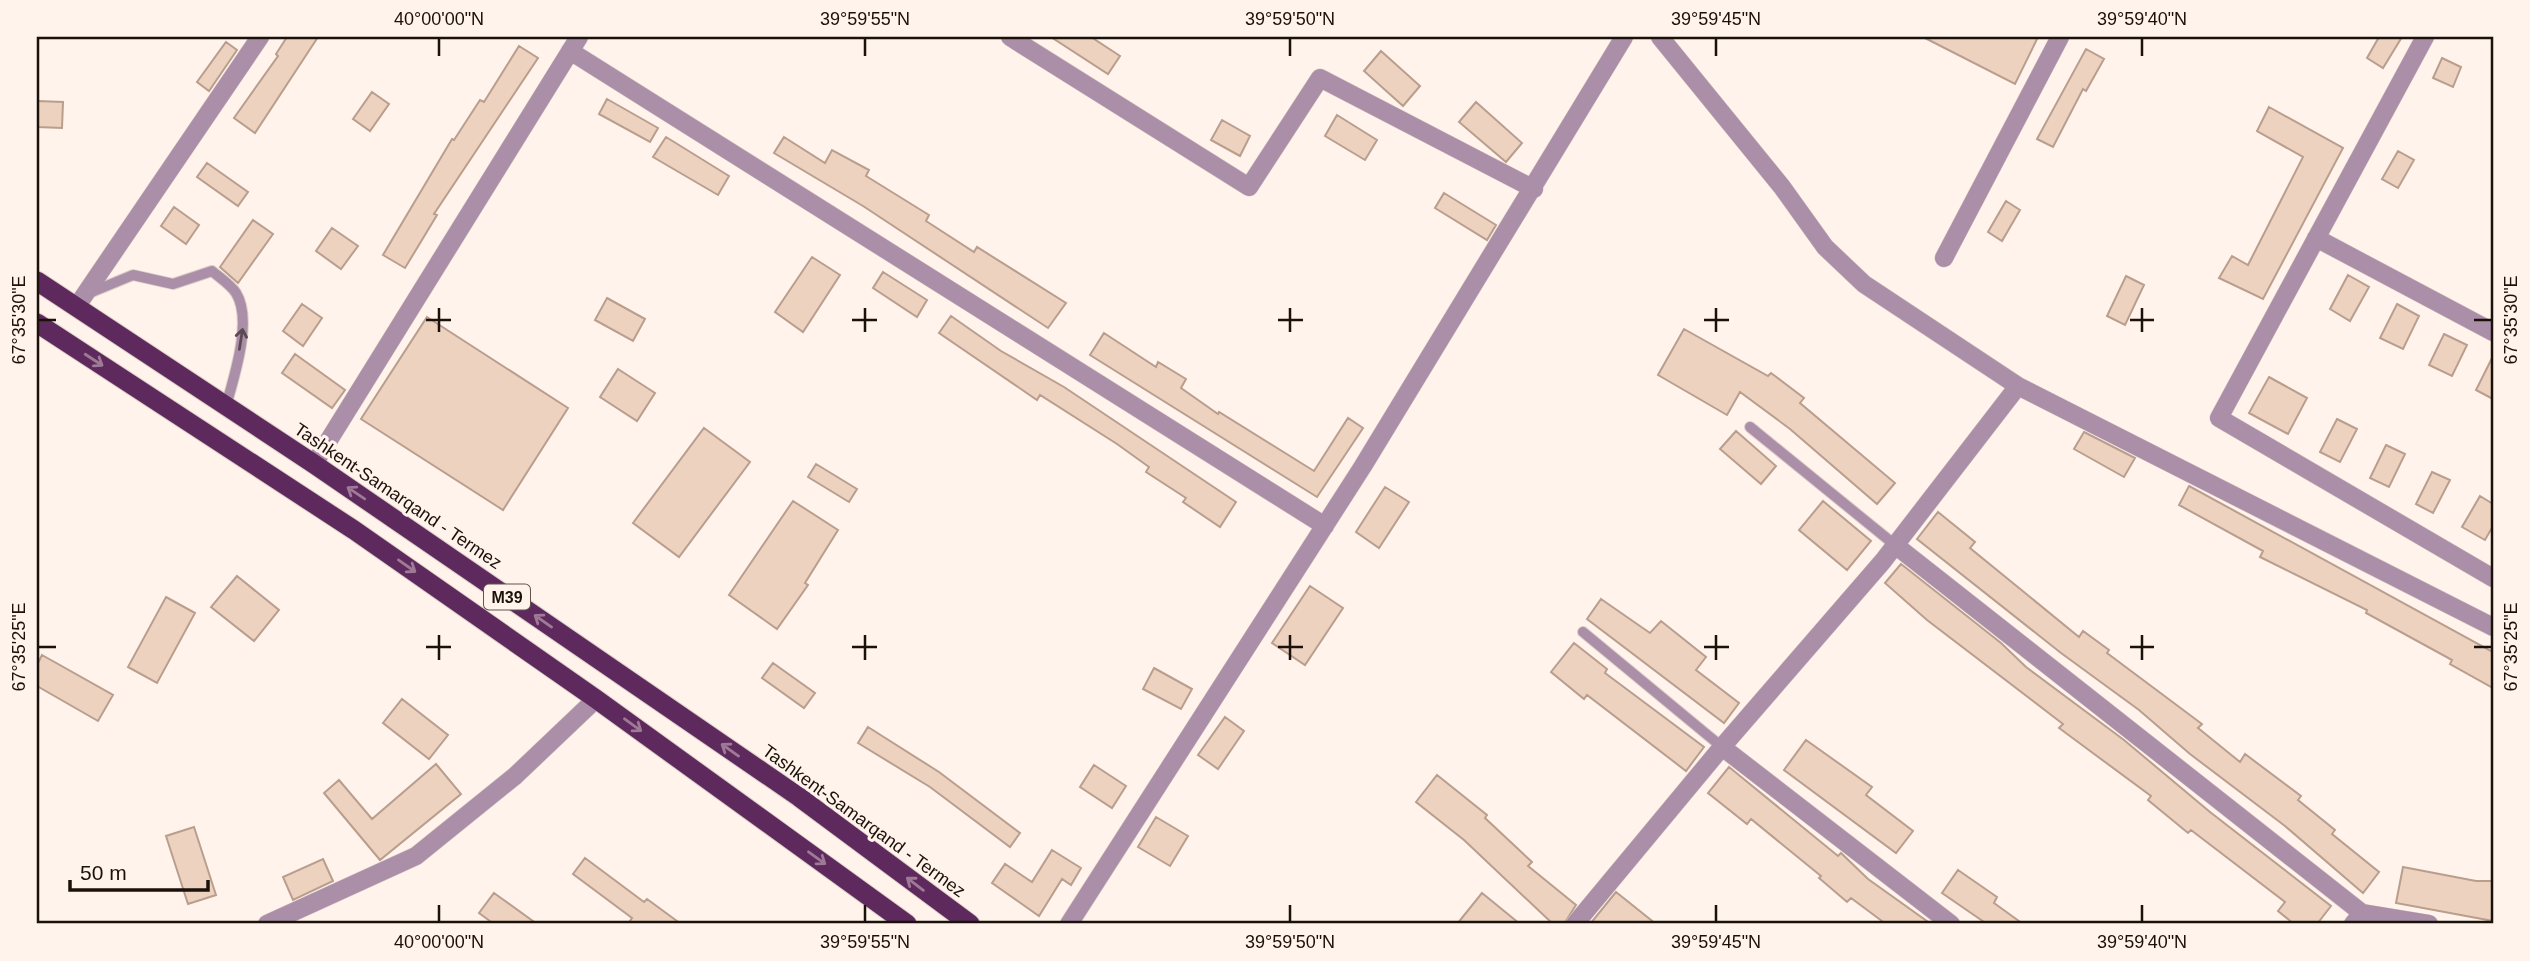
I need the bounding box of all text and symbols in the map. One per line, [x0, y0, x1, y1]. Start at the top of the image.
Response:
text: 40°00'00"N [394, 9, 484, 29]
text: 39°59'55"N [820, 9, 910, 29]
text: 39°59'50"N [1245, 9, 1335, 29]
text: 39°59'45"N [1671, 9, 1761, 29]
text: 39°59'40"N [2097, 9, 2187, 29]
text: 67°35'30"E [9, 275, 29, 365]
text: 67°35'30"E [2501, 275, 2521, 365]
one-way arrow [235, 328, 248, 351]
one-way arrow [84, 353, 103, 367]
street label: Tashkent-Samarqand - Termez [291, 419, 505, 573]
one-way arrow [346, 485, 366, 499]
one-way arrow [396, 559, 416, 573]
road number: M39 [484, 584, 530, 610]
text: 67°35'25"E [9, 602, 29, 692]
text: 67°35'25"E [2501, 602, 2521, 692]
one-way arrow [534, 614, 553, 628]
one-way arrow [623, 718, 642, 733]
street label: Tashkent-Samarqand - Termez [759, 741, 969, 901]
one-way arrow [721, 743, 741, 757]
scale bar [70, 849, 208, 893]
one-way arrow [807, 851, 826, 866]
text: 50 m [80, 861, 127, 884]
one-way arrow [906, 876, 925, 891]
text: 40°00'00"N [394, 932, 484, 952]
text: 39°59'55"N [820, 932, 910, 952]
text: 39°59'50"N [1245, 932, 1335, 952]
text: 39°59'45"N [1671, 932, 1761, 952]
text: 39°59'40"N [2097, 932, 2187, 952]

